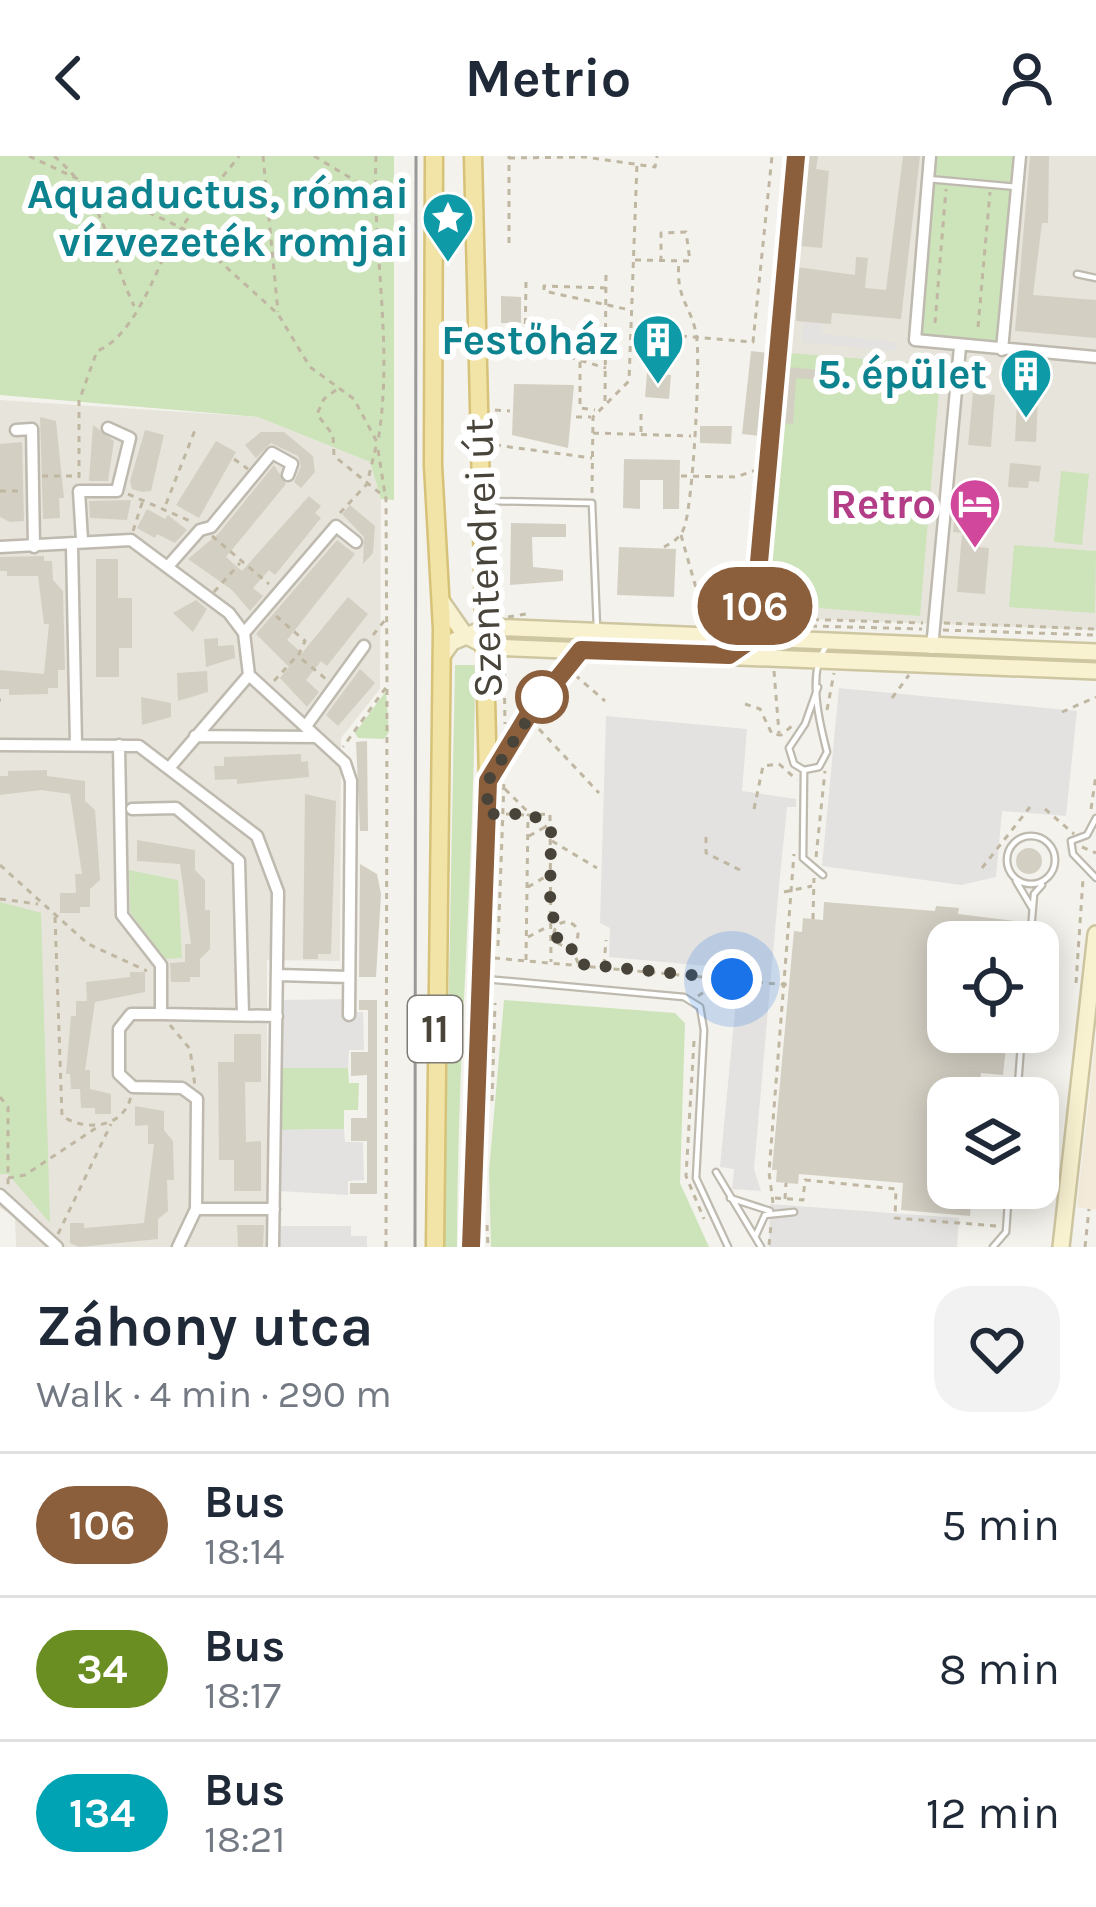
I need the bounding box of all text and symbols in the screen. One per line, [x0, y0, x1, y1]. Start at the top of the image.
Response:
icon: back [36, 45, 102, 111]
icon: person [994, 45, 1060, 111]
text: Metrio [465, 46, 631, 110]
place label: Aquaductus, római vízvezeték romjai [27, 169, 409, 267]
place icon: Aquaductus, római vízvezeték romjai [420, 190, 476, 264]
building icon: Festőház [630, 312, 686, 386]
place label: Festőház [441, 315, 619, 365]
building icon: 5. épület [998, 346, 1054, 420]
place label: 5. épület [817, 349, 987, 399]
street label: Szentendrei út [453, 417, 513, 699]
hotel icon: Retro [947, 476, 1003, 550]
place label: Retro [830, 479, 936, 529]
line badge: 106 [686, 567, 824, 645]
text: 106 [721, 581, 789, 631]
unlabelled marker [517, 672, 567, 722]
map controls [927, 921, 1059, 1209]
button: locate [927, 921, 1059, 1053]
your location [702, 949, 762, 1009]
road number: 11 [408, 996, 462, 1062]
button: layers [927, 1077, 1059, 1209]
button: heart [934, 1286, 1060, 1412]
text: Záhony utca [36, 1293, 373, 1359]
text: Walk · 4 min · 290 m [36, 1371, 392, 1417]
text: Bus [204, 1476, 285, 1528]
text: 5 min [941, 1499, 1060, 1551]
text: 106 [68, 1500, 136, 1550]
text: 18:14 [204, 1528, 285, 1574]
text: Bus [204, 1620, 285, 1672]
text: 8 min [939, 1643, 1060, 1695]
text: 34 [76, 1644, 128, 1694]
text: 18:17 [204, 1672, 281, 1718]
text: Bus [204, 1764, 285, 1816]
text: 12 min [926, 1787, 1060, 1839]
text: 134 [69, 1788, 135, 1838]
text: 18:21 [204, 1816, 285, 1862]

